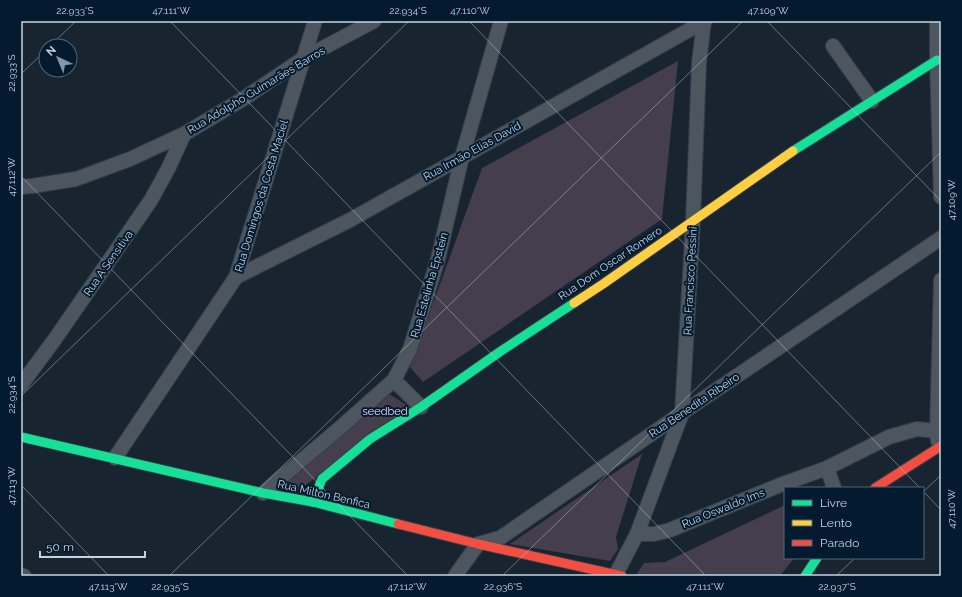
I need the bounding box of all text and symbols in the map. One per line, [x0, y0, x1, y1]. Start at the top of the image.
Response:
text: 22.933°S [56, 5, 94, 16]
text: 47.111°W [152, 5, 190, 16]
text: 22.934°S [389, 5, 427, 16]
text: 47.110°W [450, 5, 490, 16]
text: 47.109°W [747, 5, 789, 16]
north arrow [38, 38, 78, 78]
text: N [44, 44, 59, 59]
street label: Rua Adolpho Guimarães Barros [185, 44, 327, 137]
text: 22.933°S [6, 54, 17, 92]
street label: Rua Domingos da Costa Maciel [232, 119, 291, 274]
street label: Rua Irmão Elias David [421, 119, 523, 184]
text: 47.112°W [6, 157, 17, 196]
text: 47.109°W [946, 179, 957, 221]
street label: Rua Dom Oscar Romero [556, 224, 665, 303]
street label: Rua Francisco Pessini [681, 226, 700, 336]
street label: Rua A Sensitiva [81, 228, 136, 299]
street label: Rua Estelinha Epstein [408, 231, 451, 339]
street label: Rua Benedita Ribeiro [647, 370, 742, 441]
text: 22.934°S [6, 376, 17, 414]
park label: seedbed [362, 405, 408, 418]
text: 47.113°W [6, 466, 17, 505]
street label: Rua Milton Benfica [276, 478, 371, 511]
street label: Rua Oswaldo Ims [680, 486, 766, 531]
legend [784, 487, 924, 559]
text: 47.110°W [946, 489, 957, 529]
text: Livre [820, 496, 847, 510]
text: Lento [820, 516, 852, 530]
scale bar [40, 533, 145, 559]
text: Parado [820, 536, 859, 550]
text: 50 m [46, 540, 74, 554]
text: 47.113°W [89, 581, 128, 592]
text: 22.935°S [151, 581, 189, 592]
text: 47.112°W [388, 581, 427, 592]
text: 22.936°S [484, 581, 522, 592]
text: 47.111°W [686, 581, 724, 592]
text: 22.937°S [818, 581, 856, 592]

